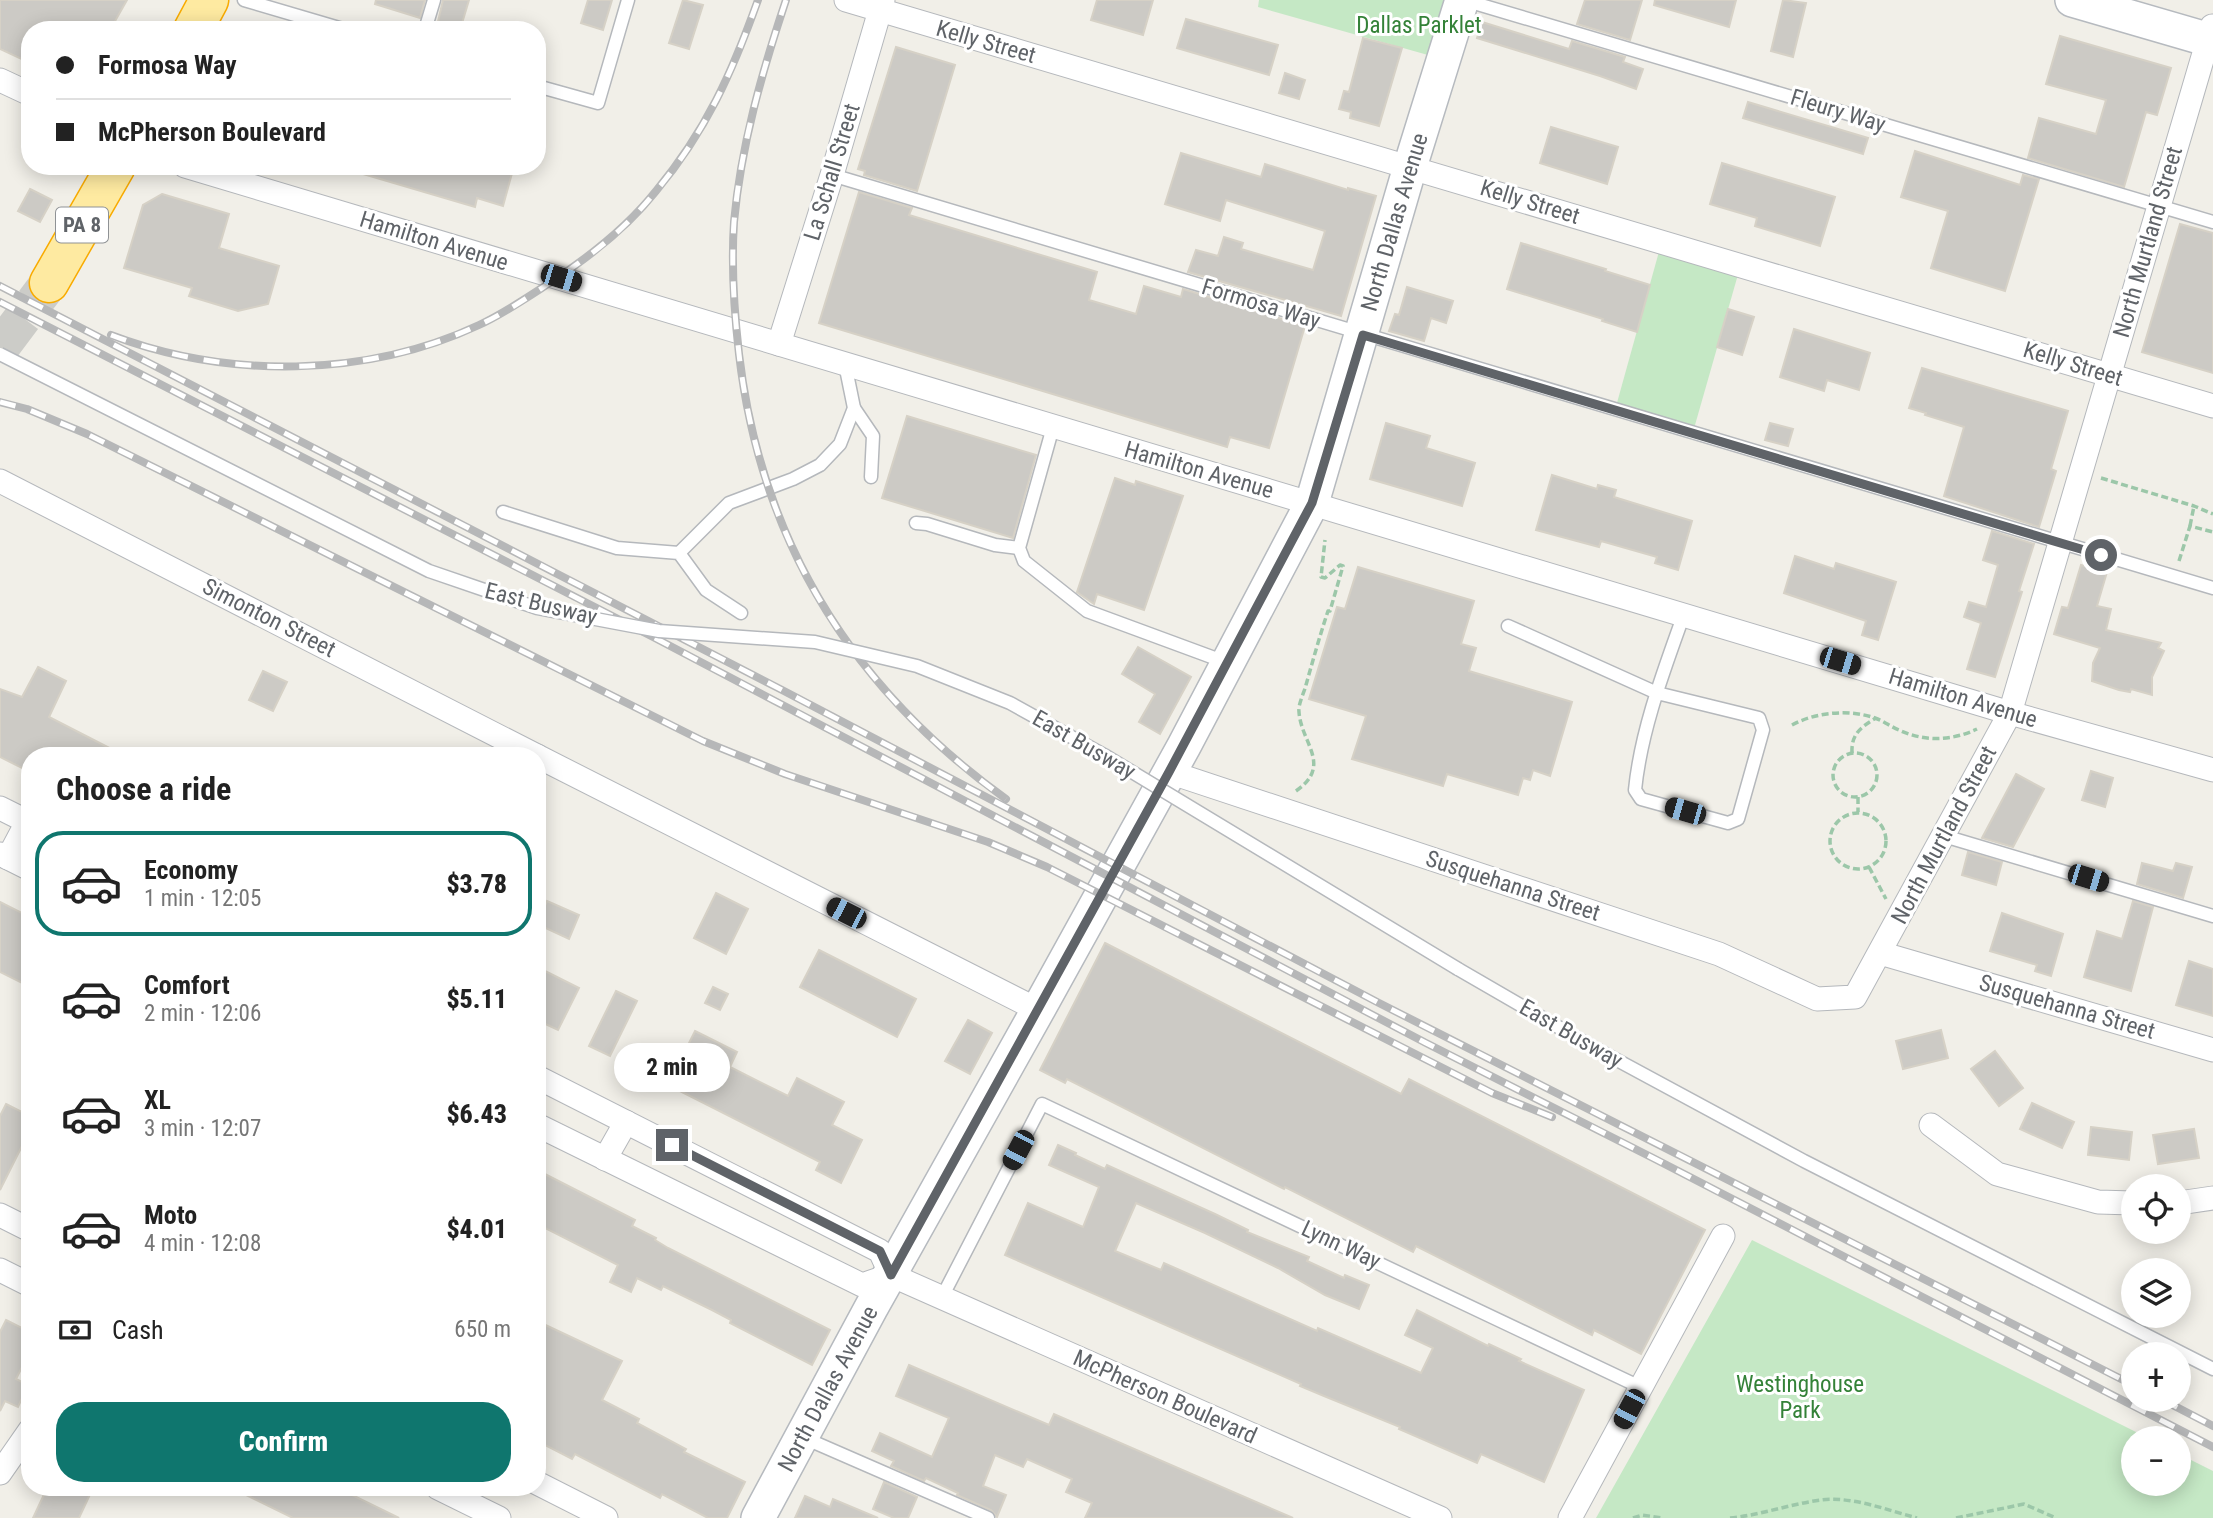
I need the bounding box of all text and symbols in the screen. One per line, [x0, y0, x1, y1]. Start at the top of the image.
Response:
park label: Dallas Parklet [1356, 12, 1482, 39]
street label: Kelly Street [933, 15, 1039, 69]
text: Formosa Way [98, 50, 237, 80]
street label: Fleury Way [1787, 84, 1889, 138]
street label: La Schall Street [798, 100, 866, 244]
text: McPherson Boulevard [98, 117, 326, 147]
street label: North Dallas Avenue [1355, 130, 1433, 314]
street label: North Murtland Street [2108, 143, 2188, 341]
street label: Kelly Street [1477, 174, 1583, 230]
street label: Hamilton Avenue [356, 206, 512, 276]
road number: PA 8 [56, 208, 108, 243]
car [538, 262, 585, 294]
street label: Formosa Way [1198, 273, 1324, 335]
street label: Kelly Street [2020, 336, 2126, 392]
street label: Hamilton Avenue [1121, 436, 1277, 504]
route start [2085, 539, 2117, 571]
street label: Simonton Street [198, 573, 340, 663]
street label: East Busway [482, 577, 600, 631]
car [1817, 645, 1864, 677]
street label: Hamilton Avenue [1885, 663, 2041, 733]
street label: East Busway [1028, 705, 1141, 786]
street label: North Murtland Street [1886, 741, 2002, 929]
text: Choose a ride [56, 770, 231, 808]
car [1662, 795, 1709, 827]
street label: Susquehanna Street [1422, 845, 1604, 927]
icon: car [60, 852, 123, 915]
text: Economy [144, 855, 238, 885]
car [2065, 862, 2112, 894]
text: $3.78 [446, 869, 507, 899]
text: 1 min · 12:05 [144, 885, 261, 912]
car [823, 894, 870, 932]
icon: car [60, 967, 123, 1030]
street label: Susquehanna Street [1976, 969, 2158, 1045]
text: Comfort [144, 970, 230, 1000]
text: $5.11 [446, 984, 507, 1014]
street label: East Busway [1515, 994, 1628, 1075]
text: 2 min · 12:06 [144, 1000, 261, 1027]
callout: 2 min [614, 1044, 730, 1092]
text: 2 min [646, 1054, 698, 1081]
icon: car [60, 1082, 123, 1145]
text: XL [144, 1085, 171, 1115]
text: $6.43 [446, 1099, 507, 1129]
text: 3 min · 12:07 [144, 1115, 261, 1142]
car [999, 1127, 1038, 1173]
route end [656, 1129, 688, 1161]
map controls [2121, 1174, 2191, 1496]
button: locate [2121, 1174, 2191, 1244]
icon: car [60, 1197, 123, 1260]
text: Moto [144, 1200, 197, 1230]
text: $4.01 [446, 1214, 507, 1244]
street label: Lynn Way [1297, 1215, 1385, 1275]
text: 4 min · 12:08 [144, 1230, 261, 1257]
button: layers [2121, 1258, 2191, 1328]
street label: North Dallas Avenue [772, 1301, 883, 1476]
icon: cash [56, 1311, 94, 1349]
text: Cash [112, 1315, 164, 1345]
text: 650 m [454, 1316, 511, 1343]
button: + [2121, 1342, 2191, 1412]
street label: McPherson Boulevard [1069, 1344, 1261, 1450]
park label: Westinghouse Park [1736, 1371, 1864, 1424]
car [1610, 1386, 1649, 1432]
button: Confirm [56, 1402, 511, 1482]
button: − [2121, 1426, 2191, 1496]

